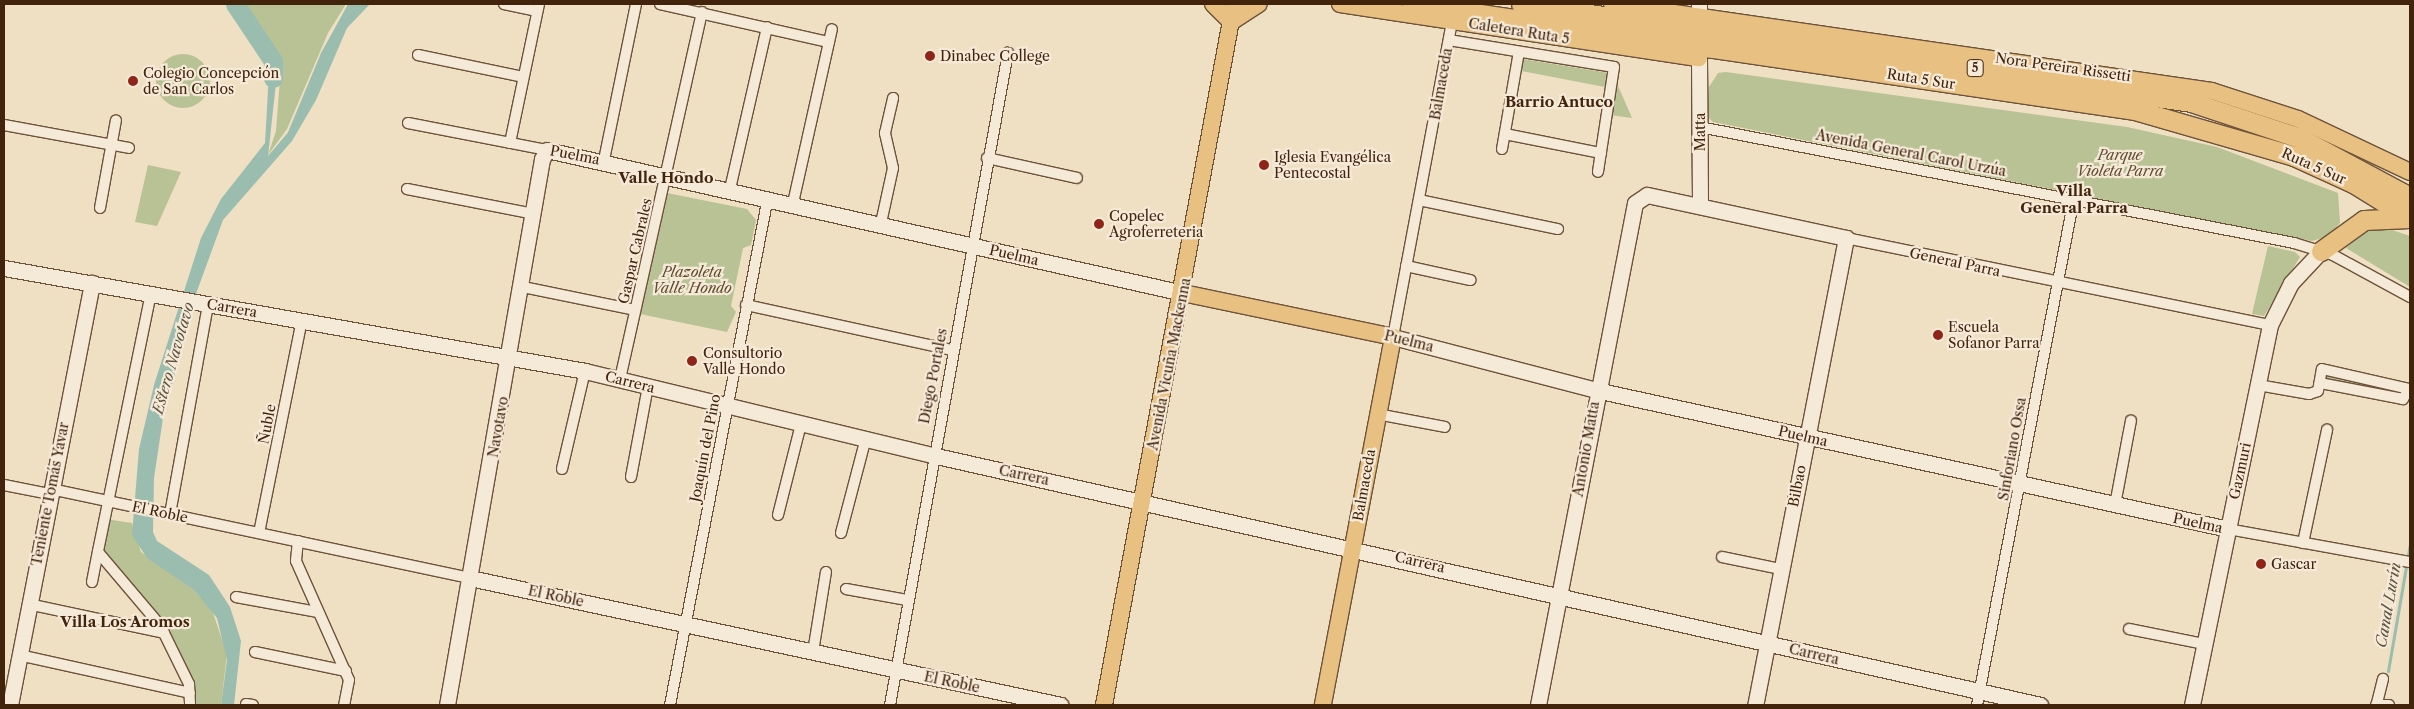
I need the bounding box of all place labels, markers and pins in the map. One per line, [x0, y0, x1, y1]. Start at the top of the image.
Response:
place label: Dinabec College [940, 48, 1050, 64]
marker: Dinabec College [924, 50, 936, 62]
place label: Colegio Concepción de San Carlos [143, 65, 279, 98]
marker: Colegio Concepción de San Carlos [127, 75, 139, 87]
place label: Iglesia Evangélica Pentecostal [1274, 149, 1391, 182]
marker: Iglesia Evangélica Pentecostal [1258, 159, 1270, 171]
place label: Copelec Agroferreteria [1109, 208, 1203, 240]
marker: Copelec Agroferreteria [1093, 218, 1105, 230]
place label: Escuela Sofanor Parra [1948, 319, 2040, 352]
marker: Escuela Sofanor Parra [1932, 329, 1944, 341]
place label: Consultorio Valle Hondo [703, 345, 785, 378]
marker: Consultorio Valle Hondo [685, 354, 699, 368]
place label: Gascar [2271, 556, 2316, 572]
marker: Gascar [2255, 558, 2267, 570]

